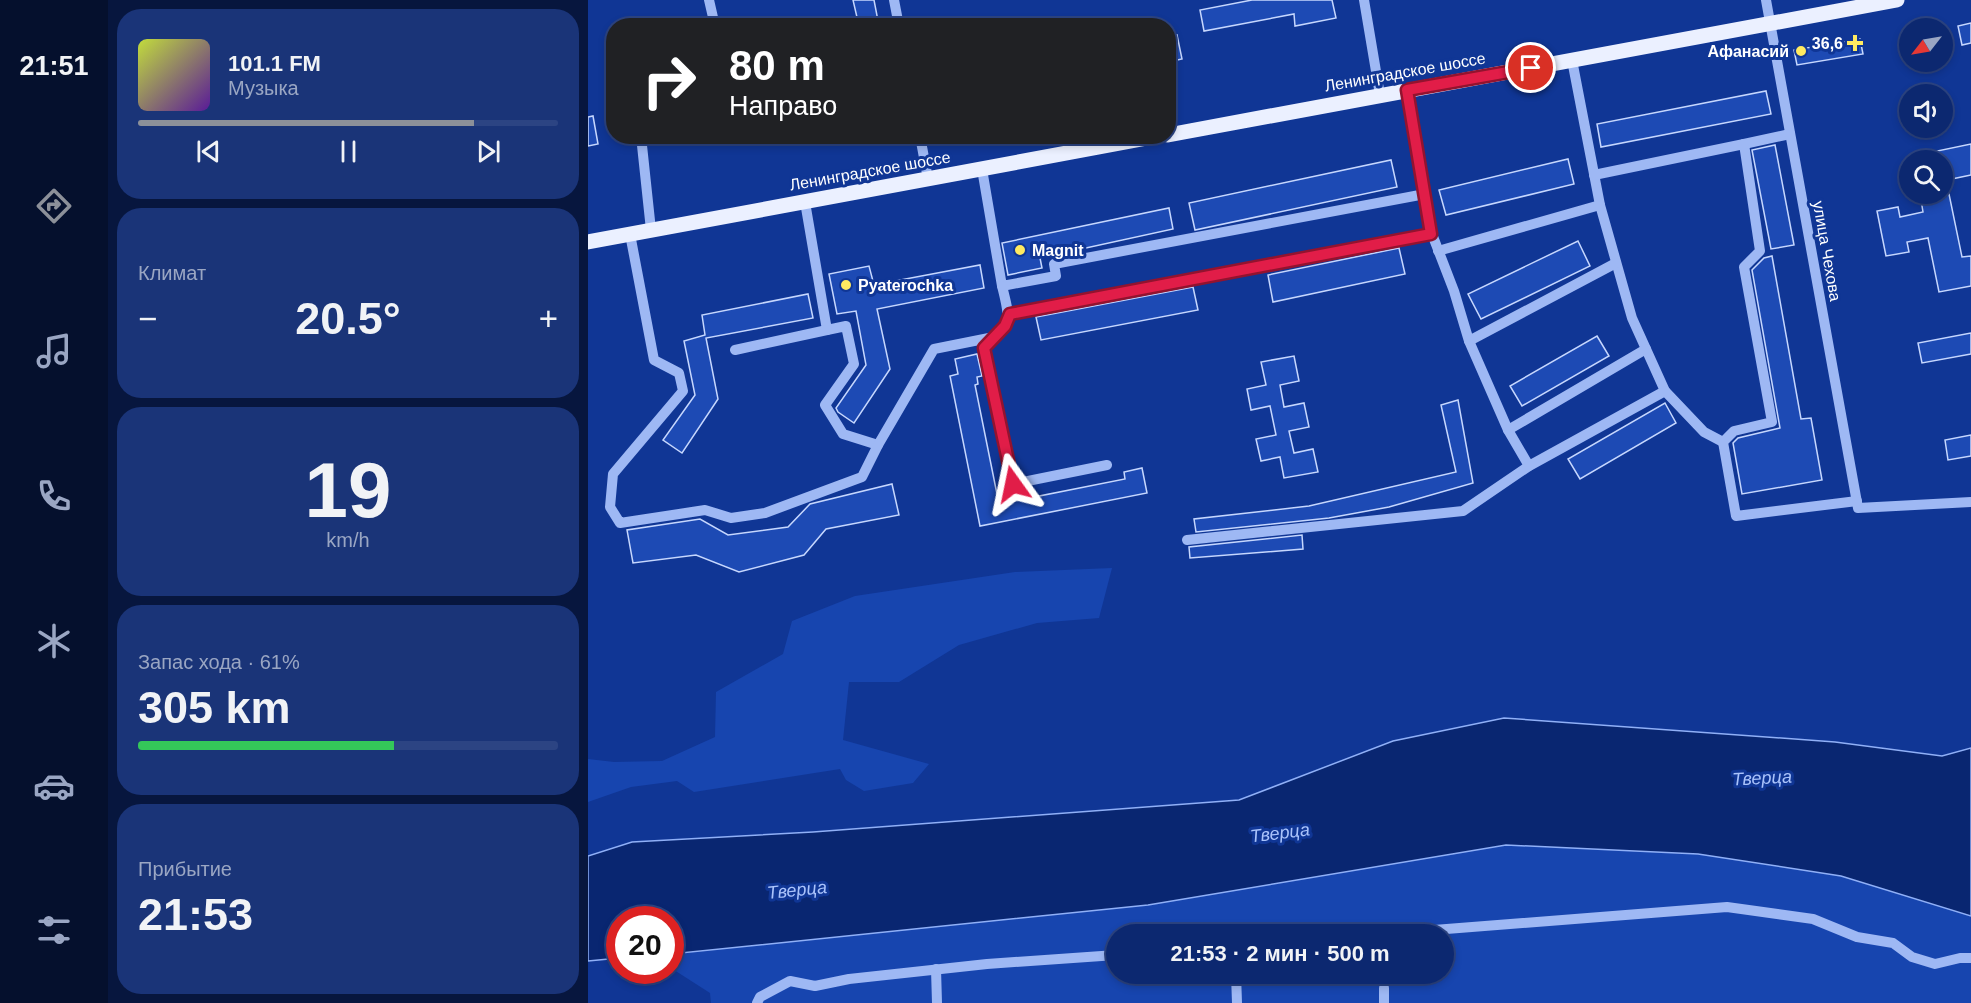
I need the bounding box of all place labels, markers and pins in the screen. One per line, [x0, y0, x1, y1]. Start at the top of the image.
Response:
place label: 36,6 [1812, 35, 1843, 52]
marker: 36,6 [1848, 36, 1862, 50]
pin [1505, 42, 1556, 93]
place label: Афанасий [1707, 43, 1789, 60]
marker: Афанасий [1794, 44, 1808, 58]
place label: Magnit [1032, 242, 1084, 259]
marker: Magnit [1013, 243, 1027, 257]
place label: Pyaterochka [858, 277, 953, 294]
marker: Pyaterochka [839, 278, 853, 292]

